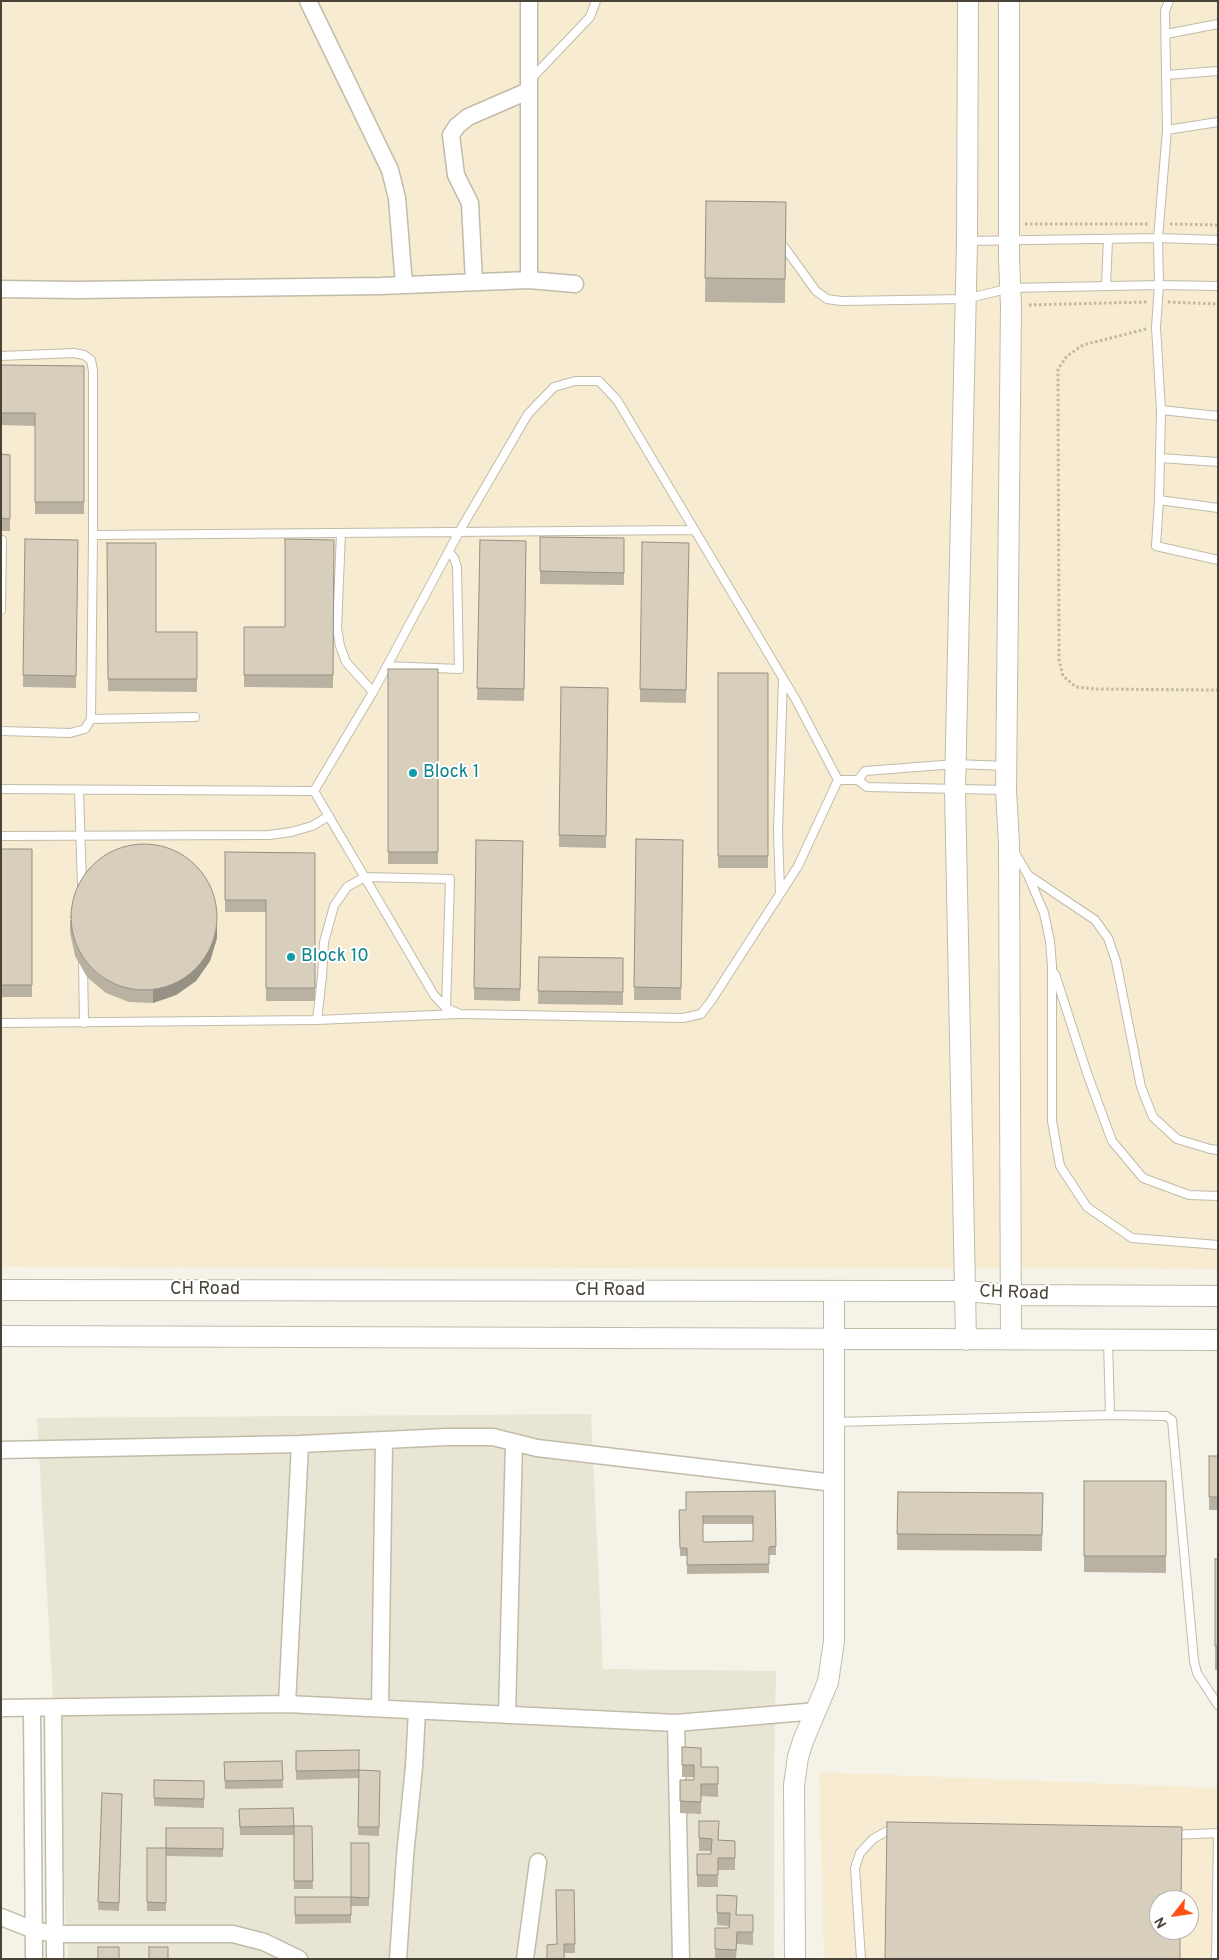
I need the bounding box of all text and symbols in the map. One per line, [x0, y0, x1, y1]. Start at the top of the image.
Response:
place label: Block 1 [423, 762, 479, 784]
marker: Block 1 [407, 767, 419, 779]
place label: Block 10 [301, 946, 369, 968]
marker: Block 10 [285, 951, 297, 963]
street label: CH Road [170, 1279, 240, 1301]
street label: CH Road [575, 1280, 645, 1302]
street label: CH Road [979, 1282, 1049, 1306]
north arrow [1149, 1890, 1199, 1940]
text: N [1152, 1914, 1171, 1931]

